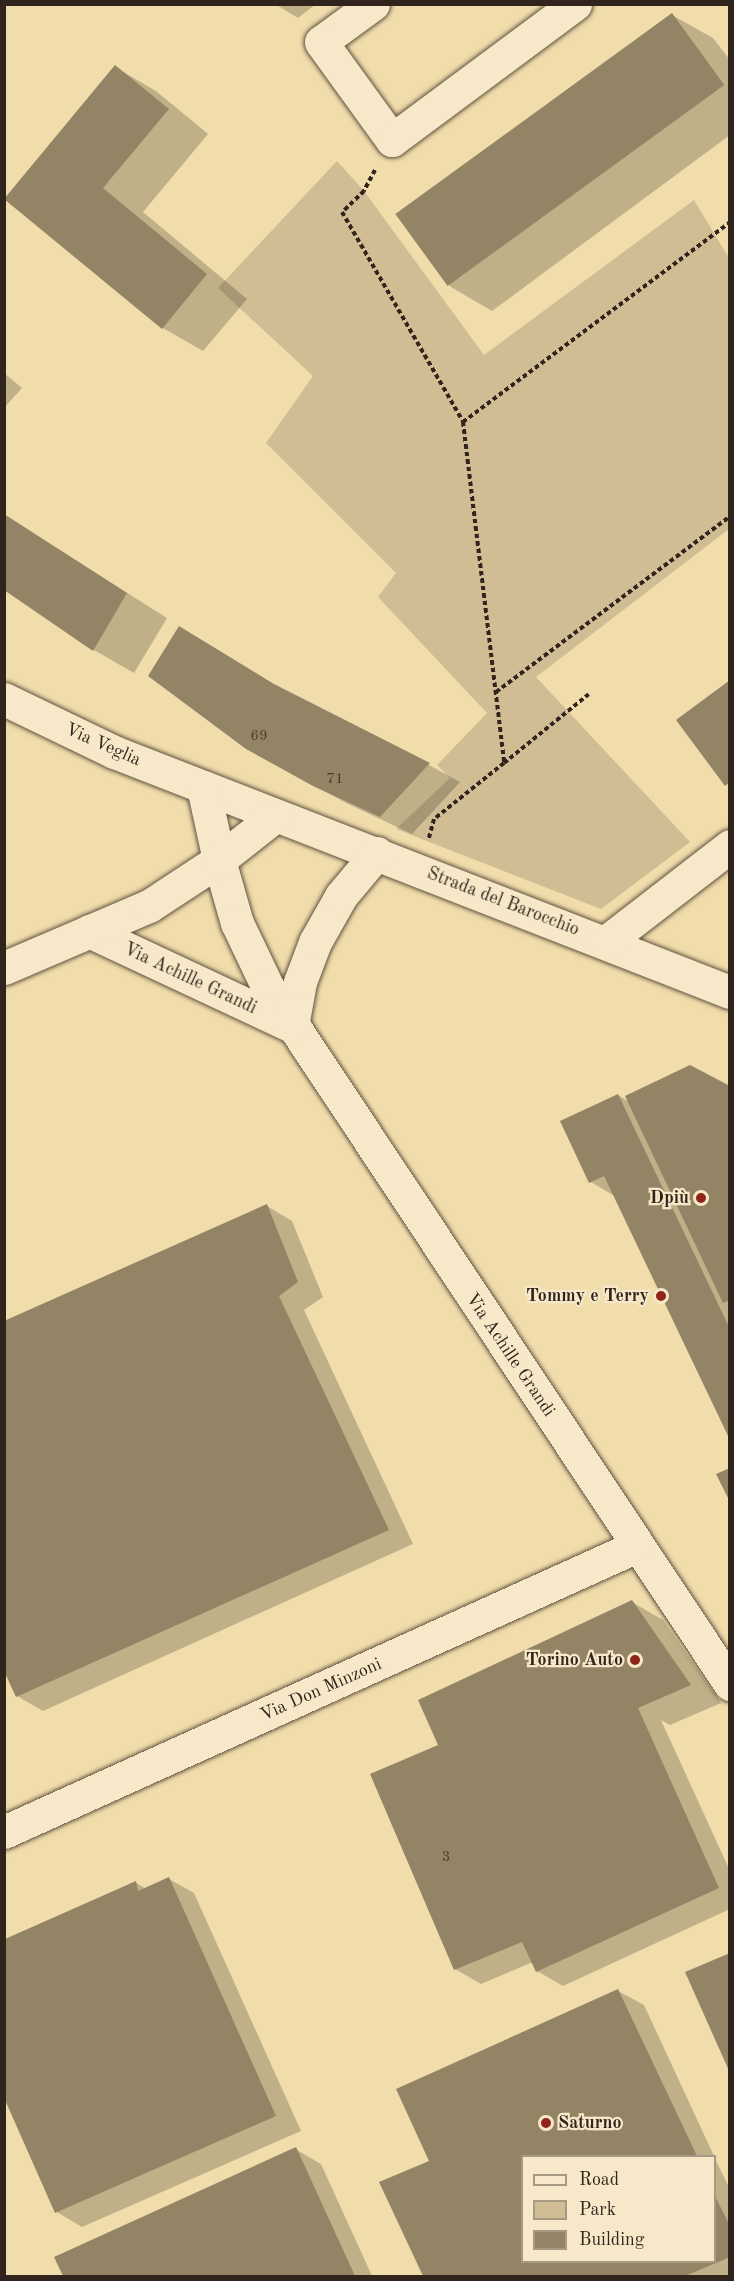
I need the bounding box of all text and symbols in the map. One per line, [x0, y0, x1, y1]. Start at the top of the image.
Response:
street label: Via Veglia [62, 719, 144, 771]
house number: 69 [250, 728, 268, 746]
house number: 71 [326, 771, 344, 789]
street label: Strada del Barocchio [424, 863, 582, 941]
street label: Via Achille Grandi [120, 939, 260, 1019]
place label: Dpiù [650, 1187, 689, 1209]
marker: Dpiù [694, 1191, 708, 1205]
place label: Tommy e Terry [526, 1285, 649, 1307]
street label: Via Achille Grandi [461, 1289, 559, 1421]
marker: Tommy e Terry [654, 1289, 668, 1303]
place label: Torino Auto [526, 1649, 623, 1671]
marker: Torino Auto [628, 1653, 642, 1667]
street label: Via Don Minzoni [257, 1654, 385, 1726]
house number: 3 [442, 1849, 450, 1867]
place label: Saturno [558, 2112, 622, 2134]
marker: Saturno [539, 2116, 553, 2130]
legend [521, 2155, 716, 2263]
text: Road [579, 2171, 619, 2189]
text: Park [579, 2201, 616, 2219]
text: Building [579, 2231, 644, 2249]

